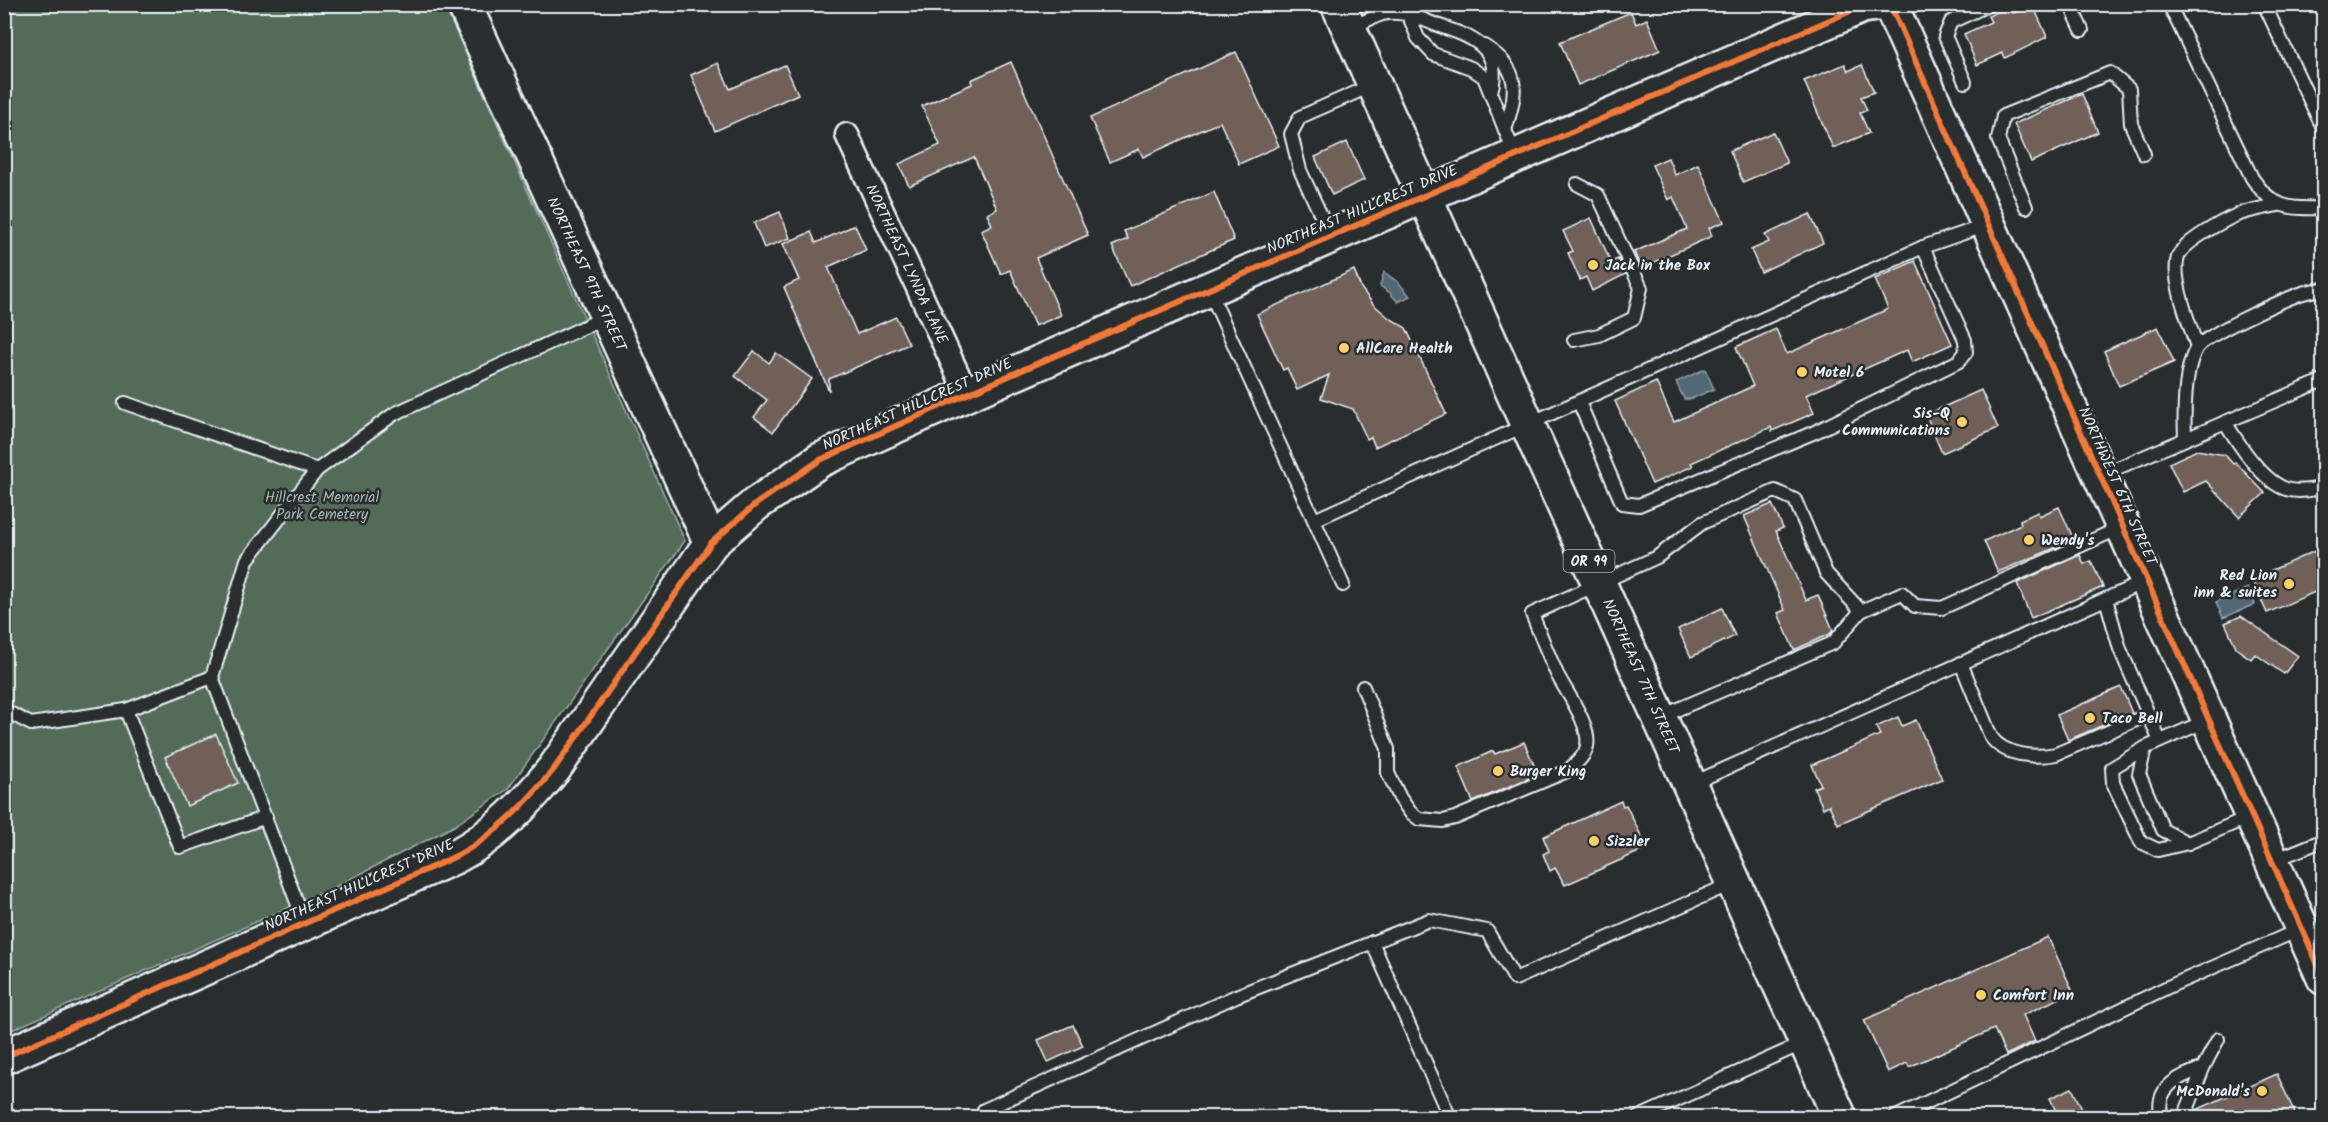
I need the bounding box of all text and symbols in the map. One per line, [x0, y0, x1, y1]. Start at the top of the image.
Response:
street label: NORTHEAST HILLCREST DRIVE [1263, 158, 1463, 261]
street label: NORTHEAST LYNDA LANE [858, 180, 954, 349]
street label: NORTHEAST 9TH STREET [540, 193, 633, 357]
place label: Jack in the Box [1605, 254, 1711, 278]
marker: Jack in the Box [1586, 258, 1600, 272]
place label: AllCare Health [1356, 337, 1453, 361]
marker: AllCare Health [1337, 341, 1351, 355]
street label: NORTHEAST HILLCREST DRIVE [819, 352, 1017, 458]
place label: Motel 6 [1814, 361, 1864, 385]
marker: Motel 6 [1795, 365, 1809, 379]
place label: Sis-Q Communications [1842, 402, 1950, 443]
street label: NORTHWEST 6TH STREET [2071, 403, 2164, 571]
marker: Sis-Q Communications [1955, 415, 1969, 429]
park label: Hillcrest Memorial Park Cemetery [265, 486, 379, 527]
place label: Wendy's [2041, 529, 2095, 553]
marker: Wendy's [2022, 533, 2036, 547]
road number: OR 99 [1564, 550, 1614, 572]
place label: Red Lion inn & suites [2194, 564, 2277, 605]
marker: Red Lion inn & suites [2282, 577, 2296, 591]
street label: NORTHEAST 7TH STREET [1595, 595, 1686, 760]
place label: Taco Bell [2102, 707, 2162, 731]
marker: Taco Bell [2083, 711, 2097, 725]
place label: Burger King [1510, 760, 1586, 784]
marker: Burger King [1491, 764, 1505, 778]
place label: Sizzler [1606, 830, 1650, 854]
street label: NORTHEAST HILLCREST DRIVE [261, 833, 459, 939]
marker: Sizzler [1587, 834, 1601, 848]
place label: Comfort Inn [1993, 984, 2074, 1008]
marker: Comfort Inn [1974, 988, 1988, 1002]
place label: McDonald's [2176, 1080, 2250, 1104]
marker: McDonald's [2255, 1084, 2269, 1098]

